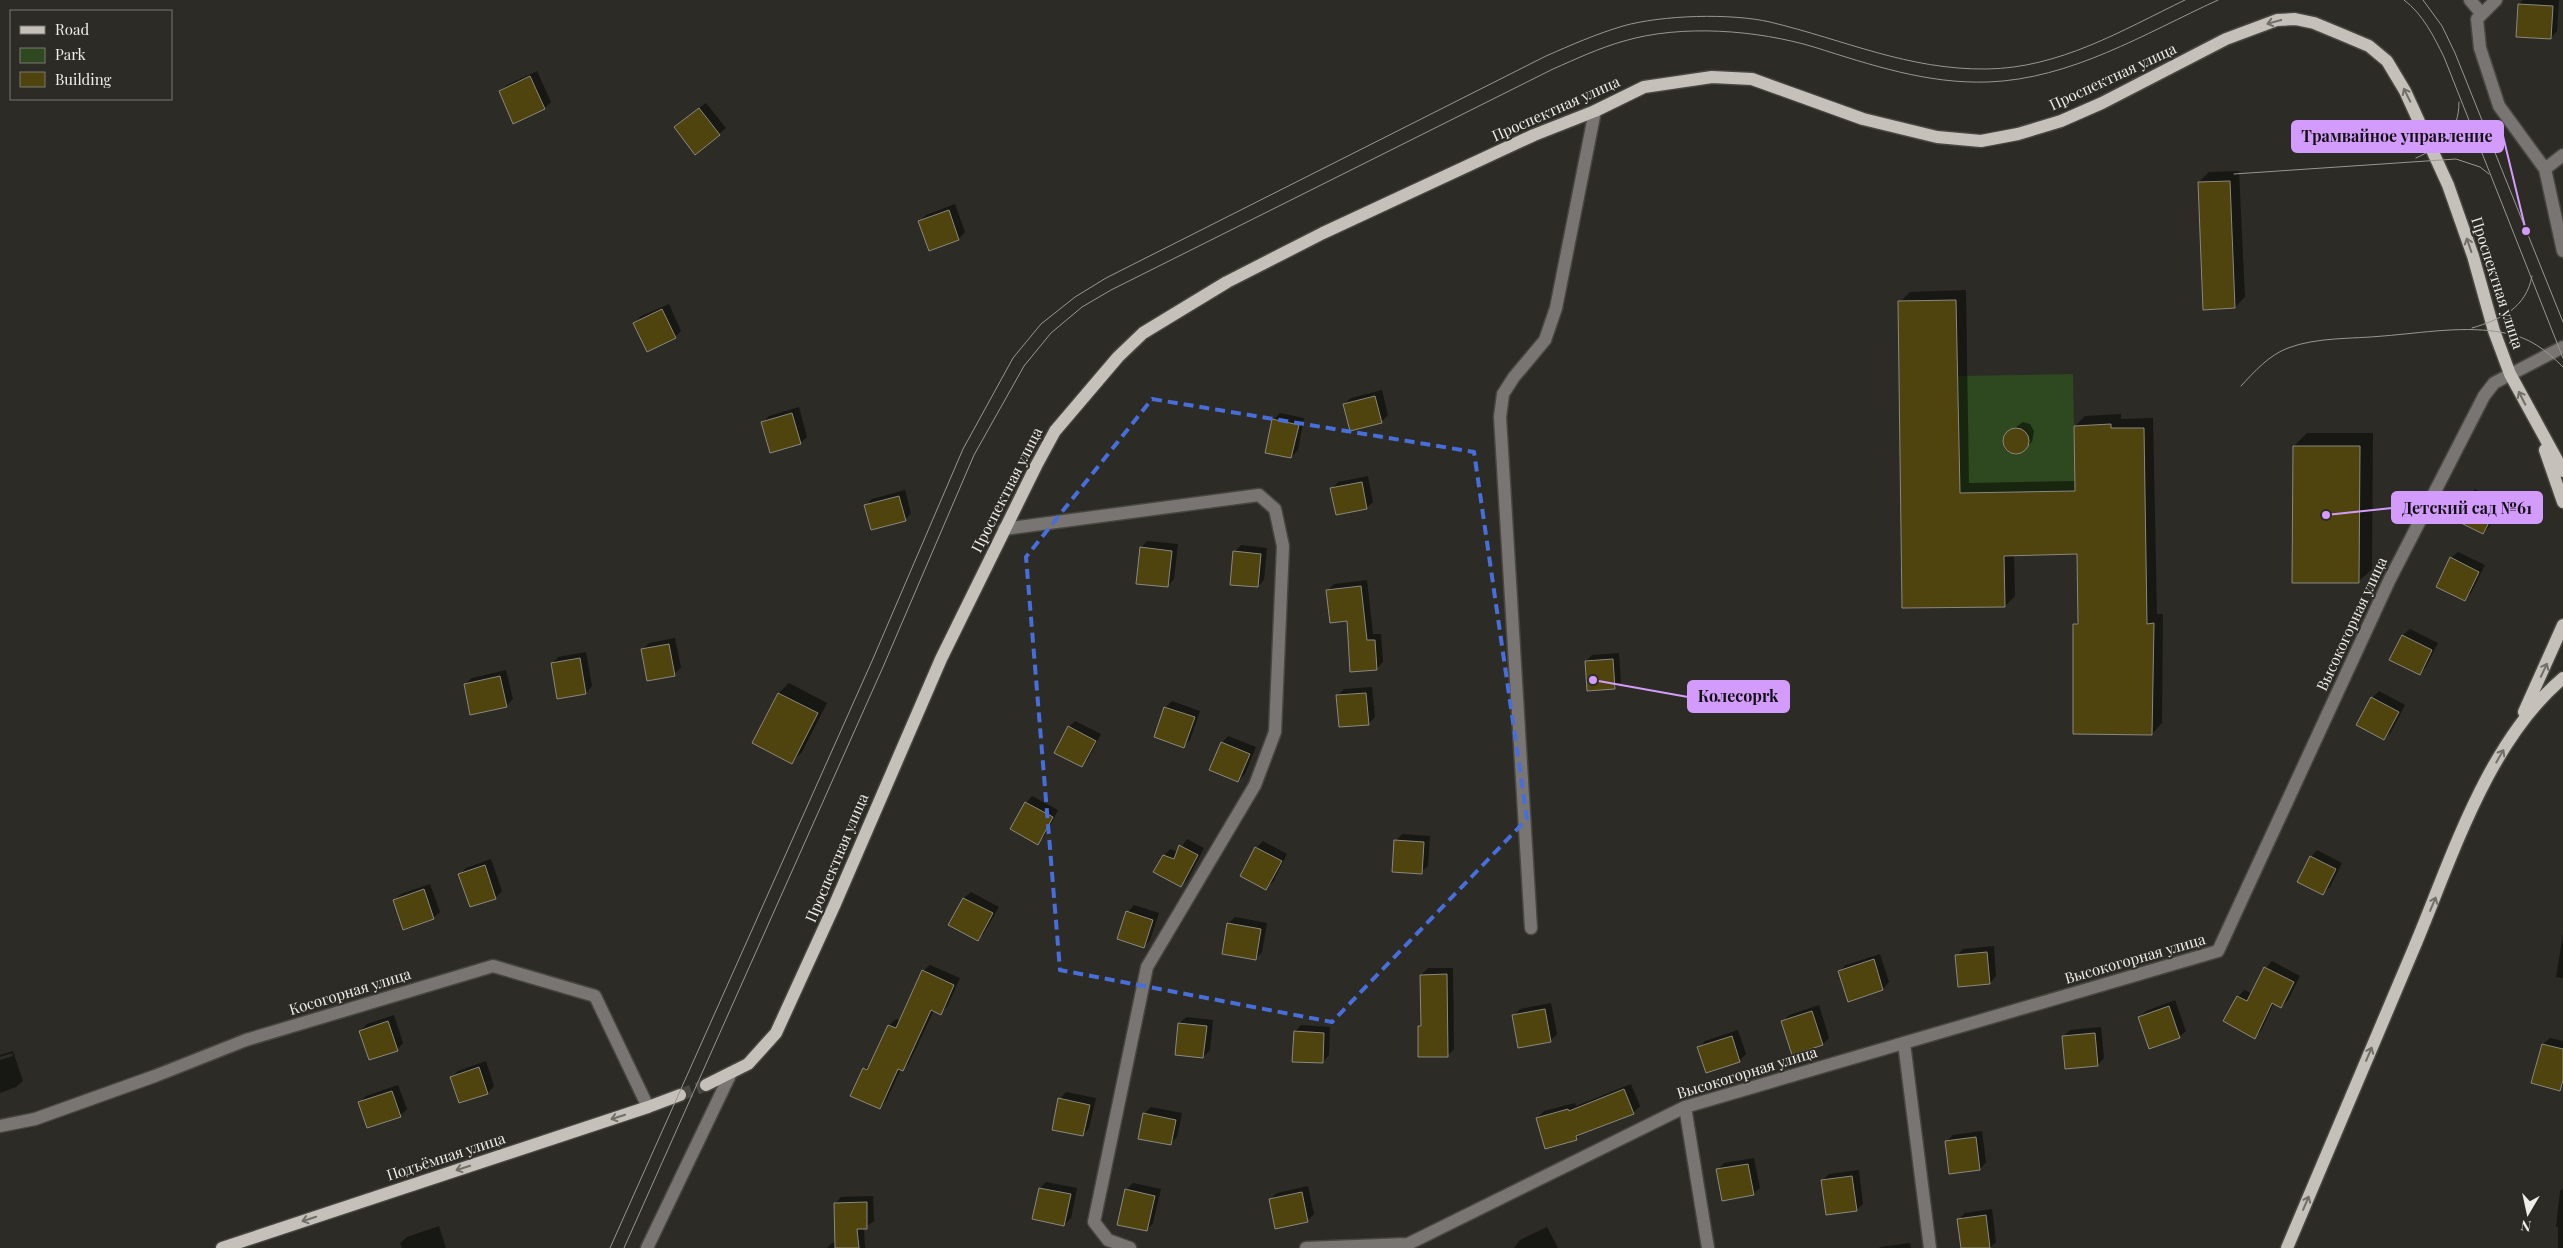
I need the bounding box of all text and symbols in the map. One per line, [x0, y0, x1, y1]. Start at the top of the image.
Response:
legend [10, 10, 172, 100]
one-way arrow [2267, 18, 2283, 27]
text: Road [55, 19, 89, 39]
street label: Проспектная улица [2046, 38, 2180, 114]
text: Park [55, 44, 87, 64]
text: Building [55, 69, 112, 89]
street label: Проспектная улица [1488, 71, 1623, 145]
one-way arrow [2402, 88, 2411, 103]
callout: Трамвайное управление [2292, 121, 2503, 152]
text: Трамвайное управление [2301, 125, 2493, 146]
street label: Проспектная улица [2467, 214, 2529, 352]
one-way arrow [2464, 238, 2473, 253]
one-way arrow [2517, 391, 2526, 406]
street label: Проспектная улица [966, 423, 1047, 556]
callout: Детский сад №61 [2392, 492, 2542, 523]
text: Детский сад №61 [2402, 497, 2532, 518]
street label: Высокогорная улица [2311, 553, 2391, 694]
one-way arrow [2539, 663, 2549, 678]
callout: Колесоprk [1688, 681, 1789, 712]
text: Колесоprk [1698, 685, 1779, 706]
one-way arrow [2495, 749, 2505, 764]
street label: Проспектная улица [800, 790, 872, 925]
one-way arrow [2428, 897, 2438, 912]
street label: Высокогорная улица [2062, 928, 2208, 988]
street label: Косогорная улица [286, 963, 414, 1019]
street label: Высокогорная улица [1674, 1041, 1820, 1103]
one-way arrow [2366, 1046, 2375, 1061]
one-way arrow [610, 1113, 626, 1122]
street label: Подъёмная улица [384, 1127, 508, 1185]
one-way arrow [456, 1164, 472, 1173]
north arrow [2503, 1188, 2553, 1238]
one-way arrow [2301, 1196, 2311, 1211]
one-way arrow [302, 1215, 317, 1224]
text: N [2519, 1216, 2532, 1237]

